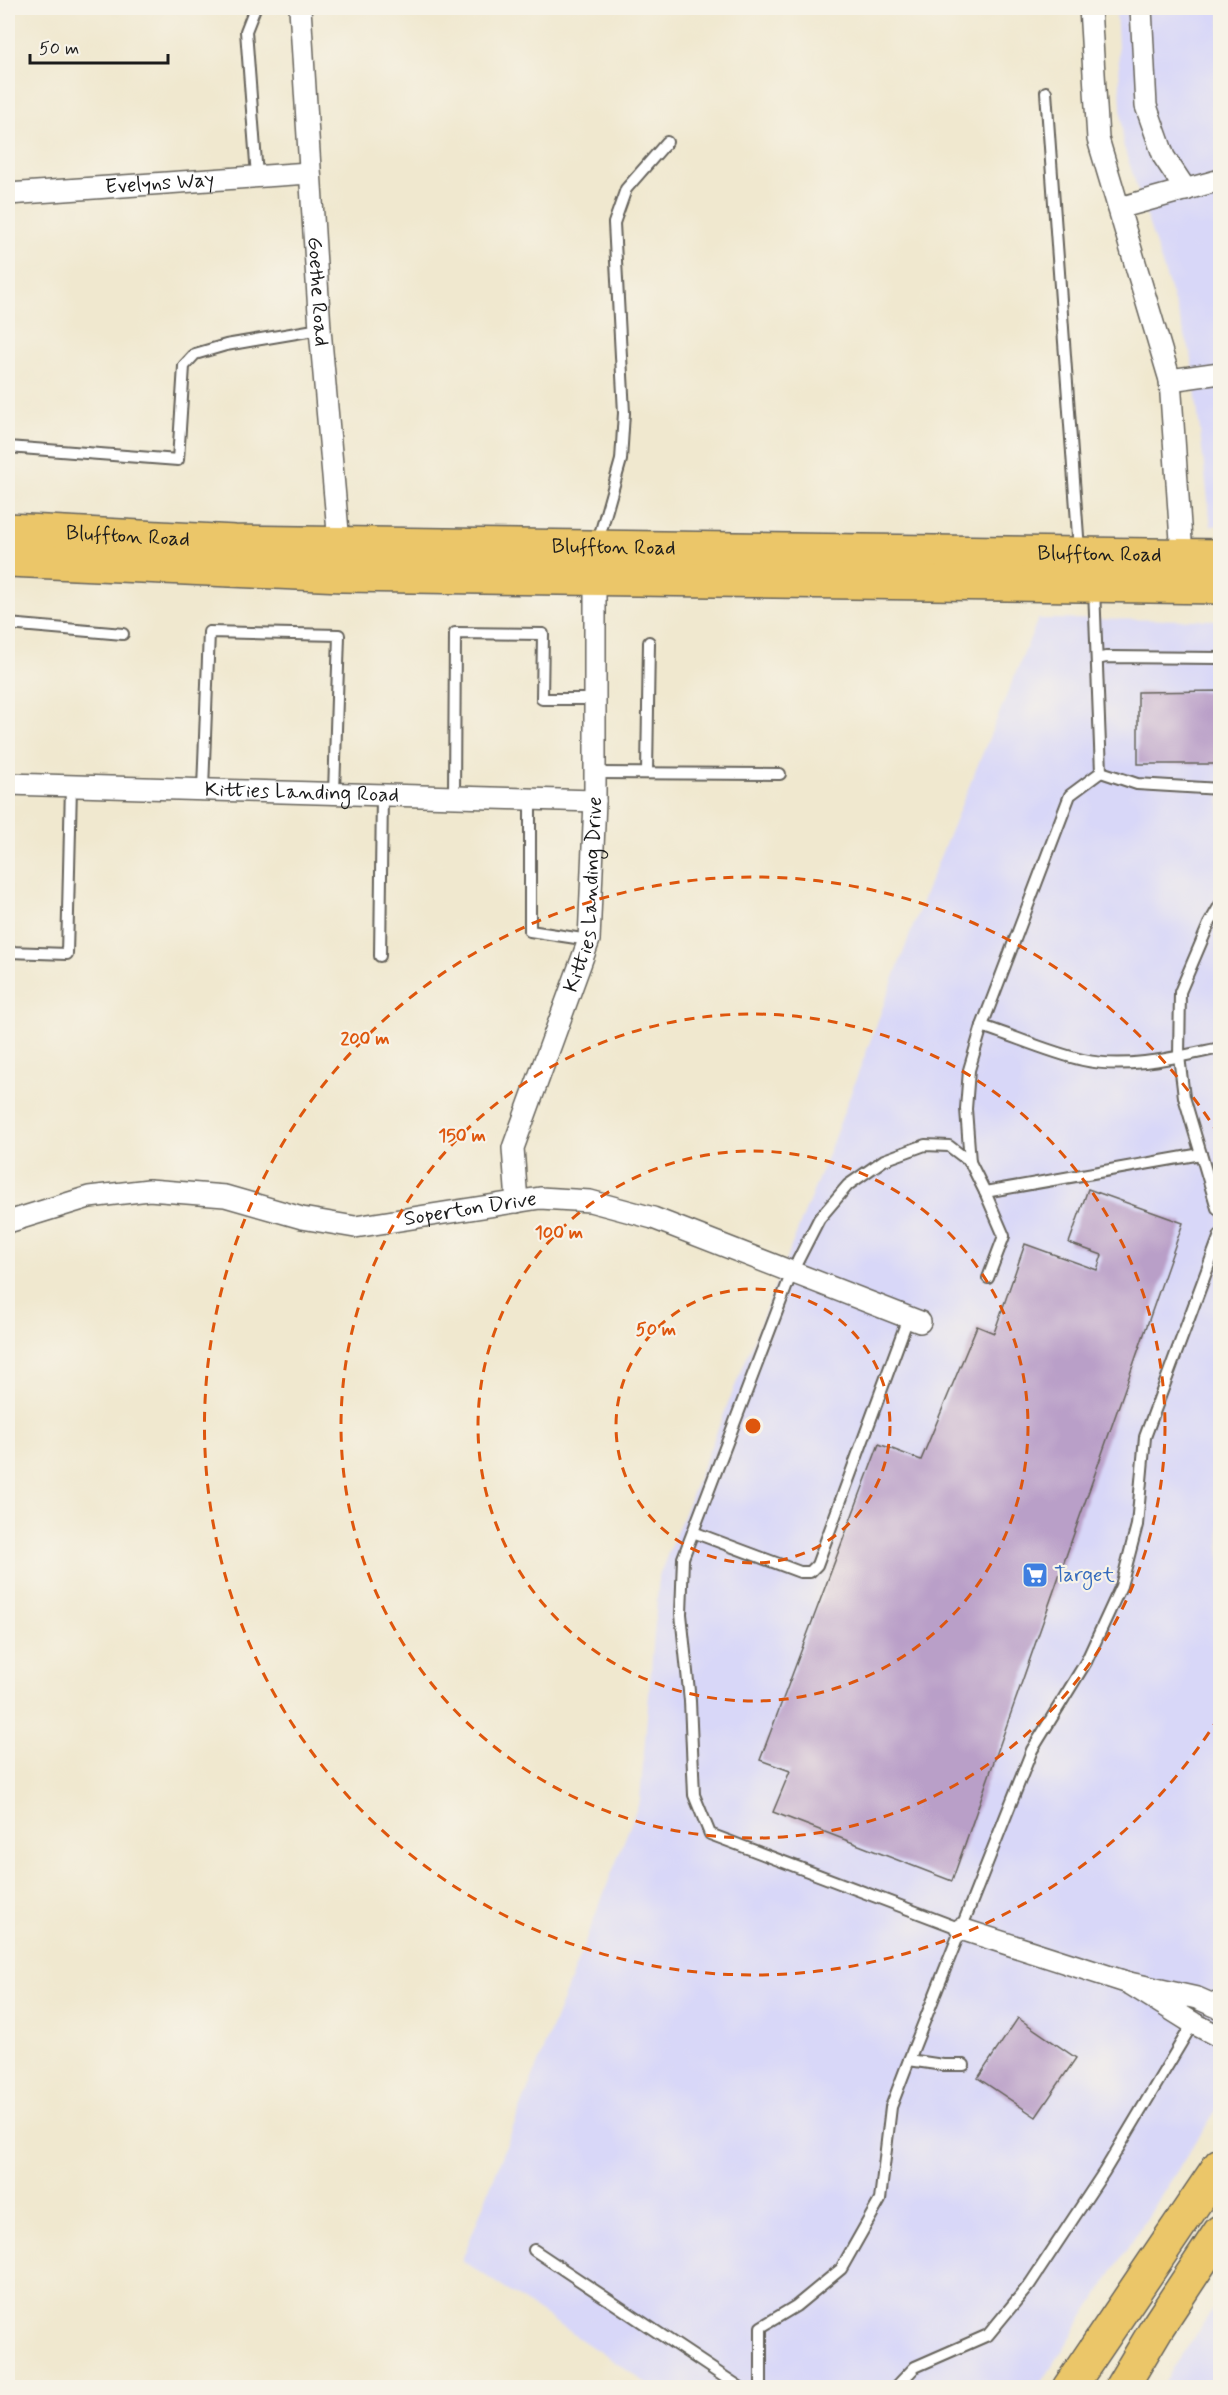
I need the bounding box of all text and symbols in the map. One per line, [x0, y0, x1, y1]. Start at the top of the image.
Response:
scale bar [30, 27, 168, 65]
text: 50 m [39, 37, 79, 61]
street label: Evelyns Way [104, 166, 215, 201]
street label: Goethe Road [300, 236, 335, 348]
street label: Bluffton Road [65, 519, 191, 554]
street label: Bluffton Road [551, 532, 676, 562]
street label: Bluffton Road [1037, 539, 1162, 569]
street label: Kitties Landing Road [204, 776, 399, 809]
street label: Kitties Landing Drive [557, 796, 609, 996]
text: 200 m [340, 1027, 390, 1051]
text: 150 m [438, 1124, 486, 1148]
street label: Soperton Drive [402, 1185, 539, 1233]
text: 100 m [535, 1221, 583, 1245]
text: 50 m [636, 1318, 676, 1342]
centre of rings [743, 1416, 763, 1436]
supermarket icon: Target [1020, 1560, 1050, 1590]
place label: Target [1054, 1561, 1116, 1590]

